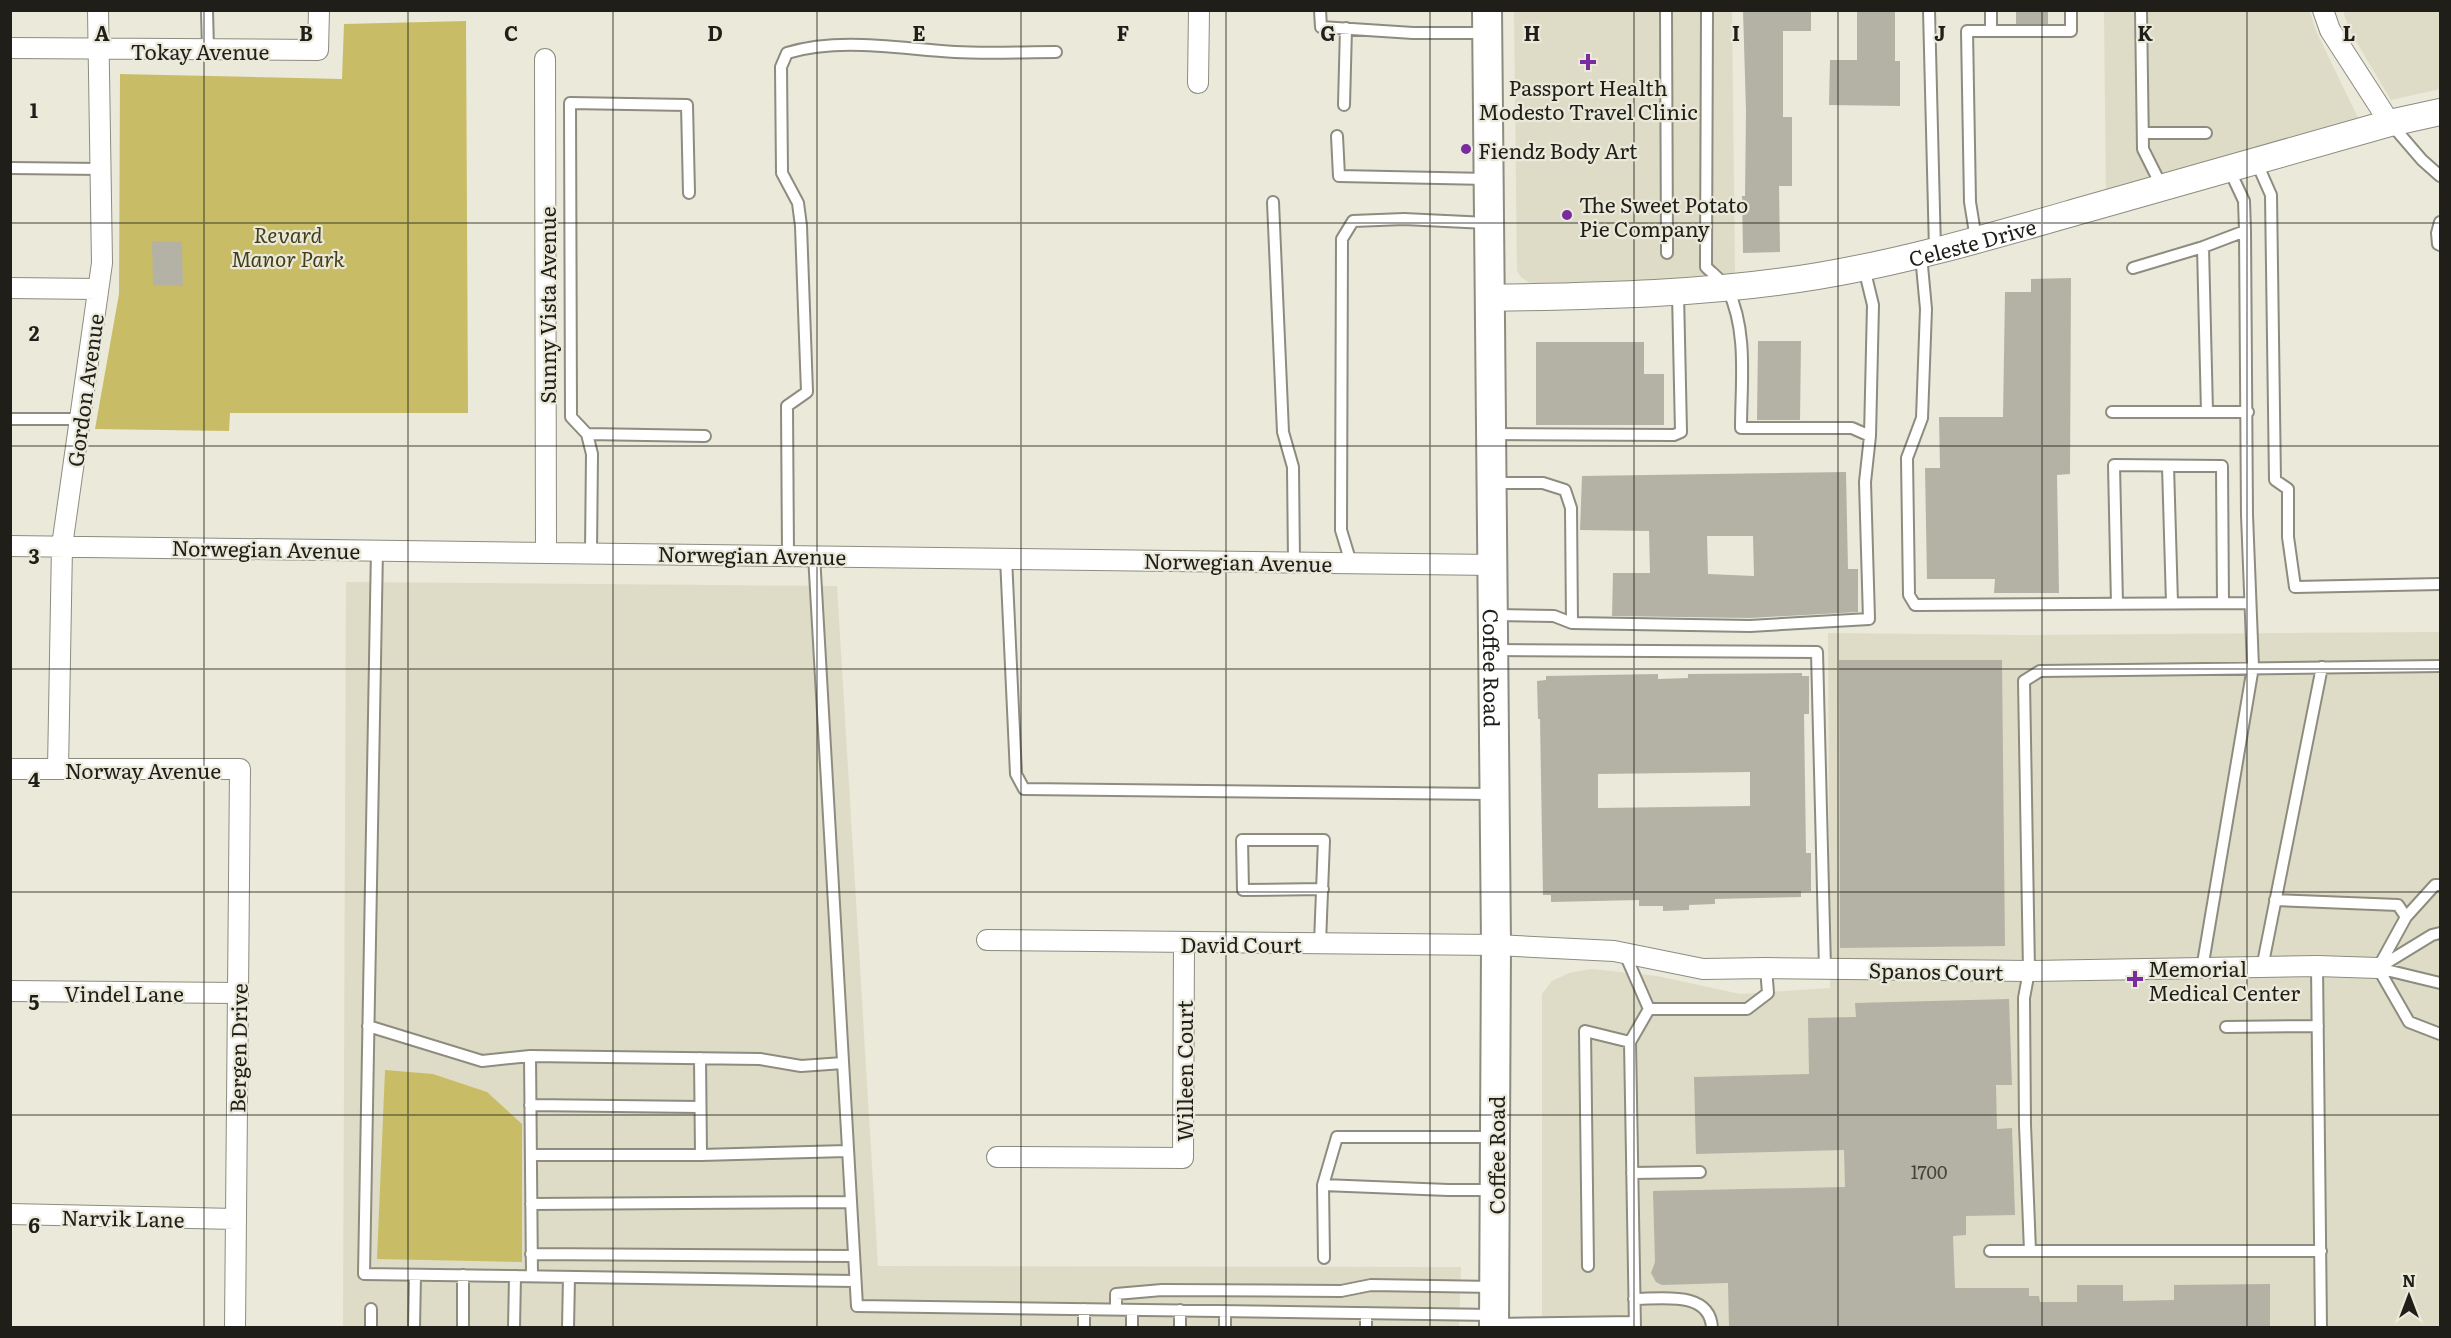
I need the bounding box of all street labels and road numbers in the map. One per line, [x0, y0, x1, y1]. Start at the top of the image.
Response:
street label: Tokay Avenue [131, 35, 270, 66]
street label: Sunny Vista Avenue [531, 206, 562, 404]
street label: Celeste Drive [1905, 209, 2039, 273]
street label: Gordon Avenue [58, 311, 110, 468]
street label: Norwegian Avenue [171, 531, 361, 565]
street label: Norwegian Avenue [657, 537, 847, 571]
street label: Norwegian Avenue [1143, 544, 1333, 578]
street label: Coffee Road [1477, 608, 1509, 728]
street label: Norway Avenue [65, 754, 221, 785]
street label: David Court [1180, 928, 1302, 959]
street label: Spanos Court [1868, 953, 2004, 987]
street label: Vindel Lane [64, 977, 184, 1008]
street label: Bergen Drive [220, 983, 254, 1113]
street label: Willeen Court [1168, 1000, 1199, 1142]
street label: Coffee Road [1480, 1095, 1511, 1214]
street label: Narvik Lane [61, 1200, 185, 1234]

